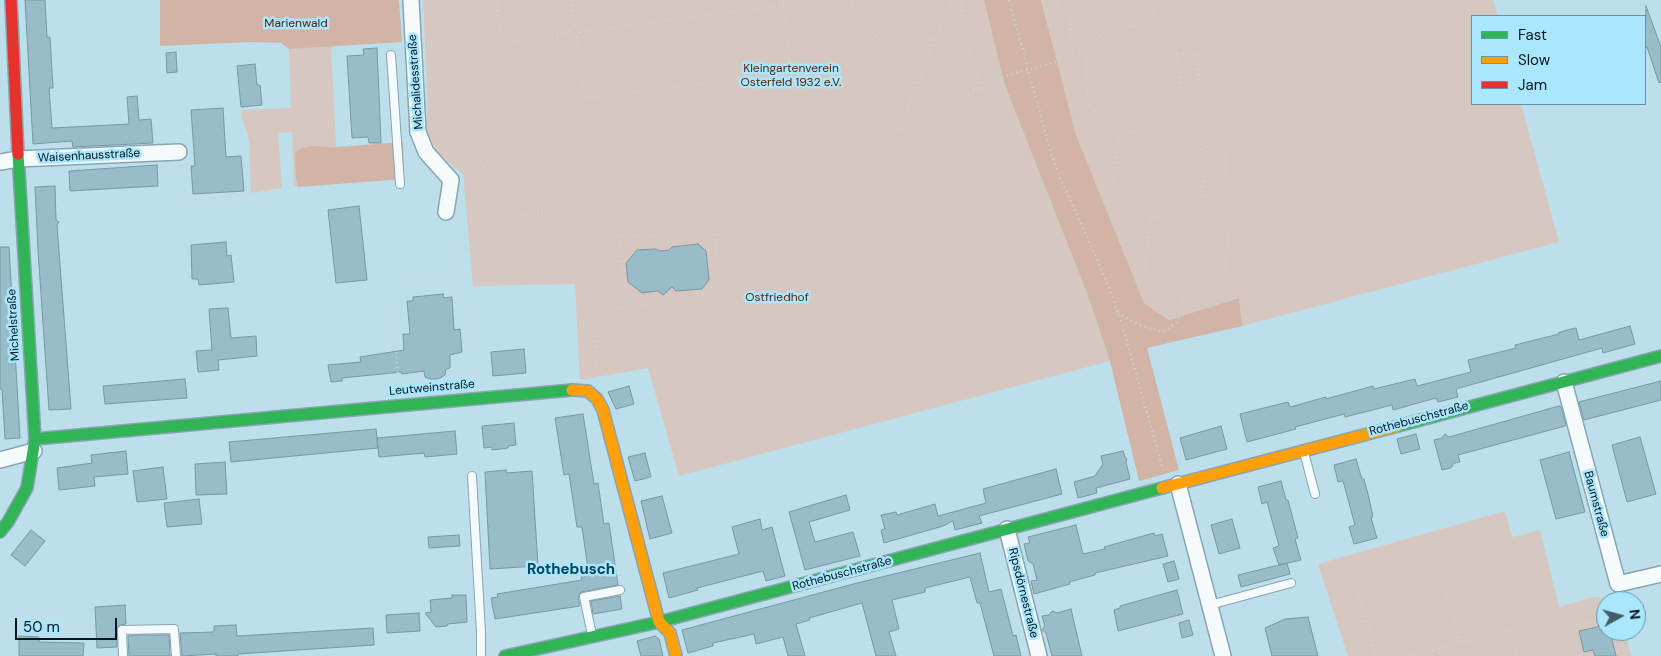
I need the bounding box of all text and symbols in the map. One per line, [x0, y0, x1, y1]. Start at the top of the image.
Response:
legend [1471, 15, 1646, 105]
park label: Marienwald [264, 17, 328, 31]
text: Fast [1518, 25, 1547, 45]
street label: Michalidesstraße [405, 34, 427, 130]
text: Slow [1518, 50, 1550, 70]
park label: Kleingartenverein Osterfeld 1932 e.V. [741, 62, 841, 90]
text: Jam [1518, 75, 1547, 95]
street label: Waisenhausstraße [37, 146, 141, 166]
street label: Michelstraße [5, 289, 23, 361]
park label: Ostfriedhof [745, 291, 809, 305]
street label: Leutweinstraße [389, 377, 475, 399]
street label: Rothebuschstraße [1368, 399, 1470, 439]
street label: Baumstraße [1580, 470, 1612, 538]
street label: Ripsdörnestraße [1005, 546, 1041, 640]
street label: Rothebuschstraße [791, 554, 893, 594]
district label: Rothebusch [527, 561, 615, 579]
north arrow [1596, 591, 1646, 641]
scale bar [18, 608, 120, 640]
text: N [1625, 608, 1644, 620]
text: 50 m [23, 617, 60, 637]

